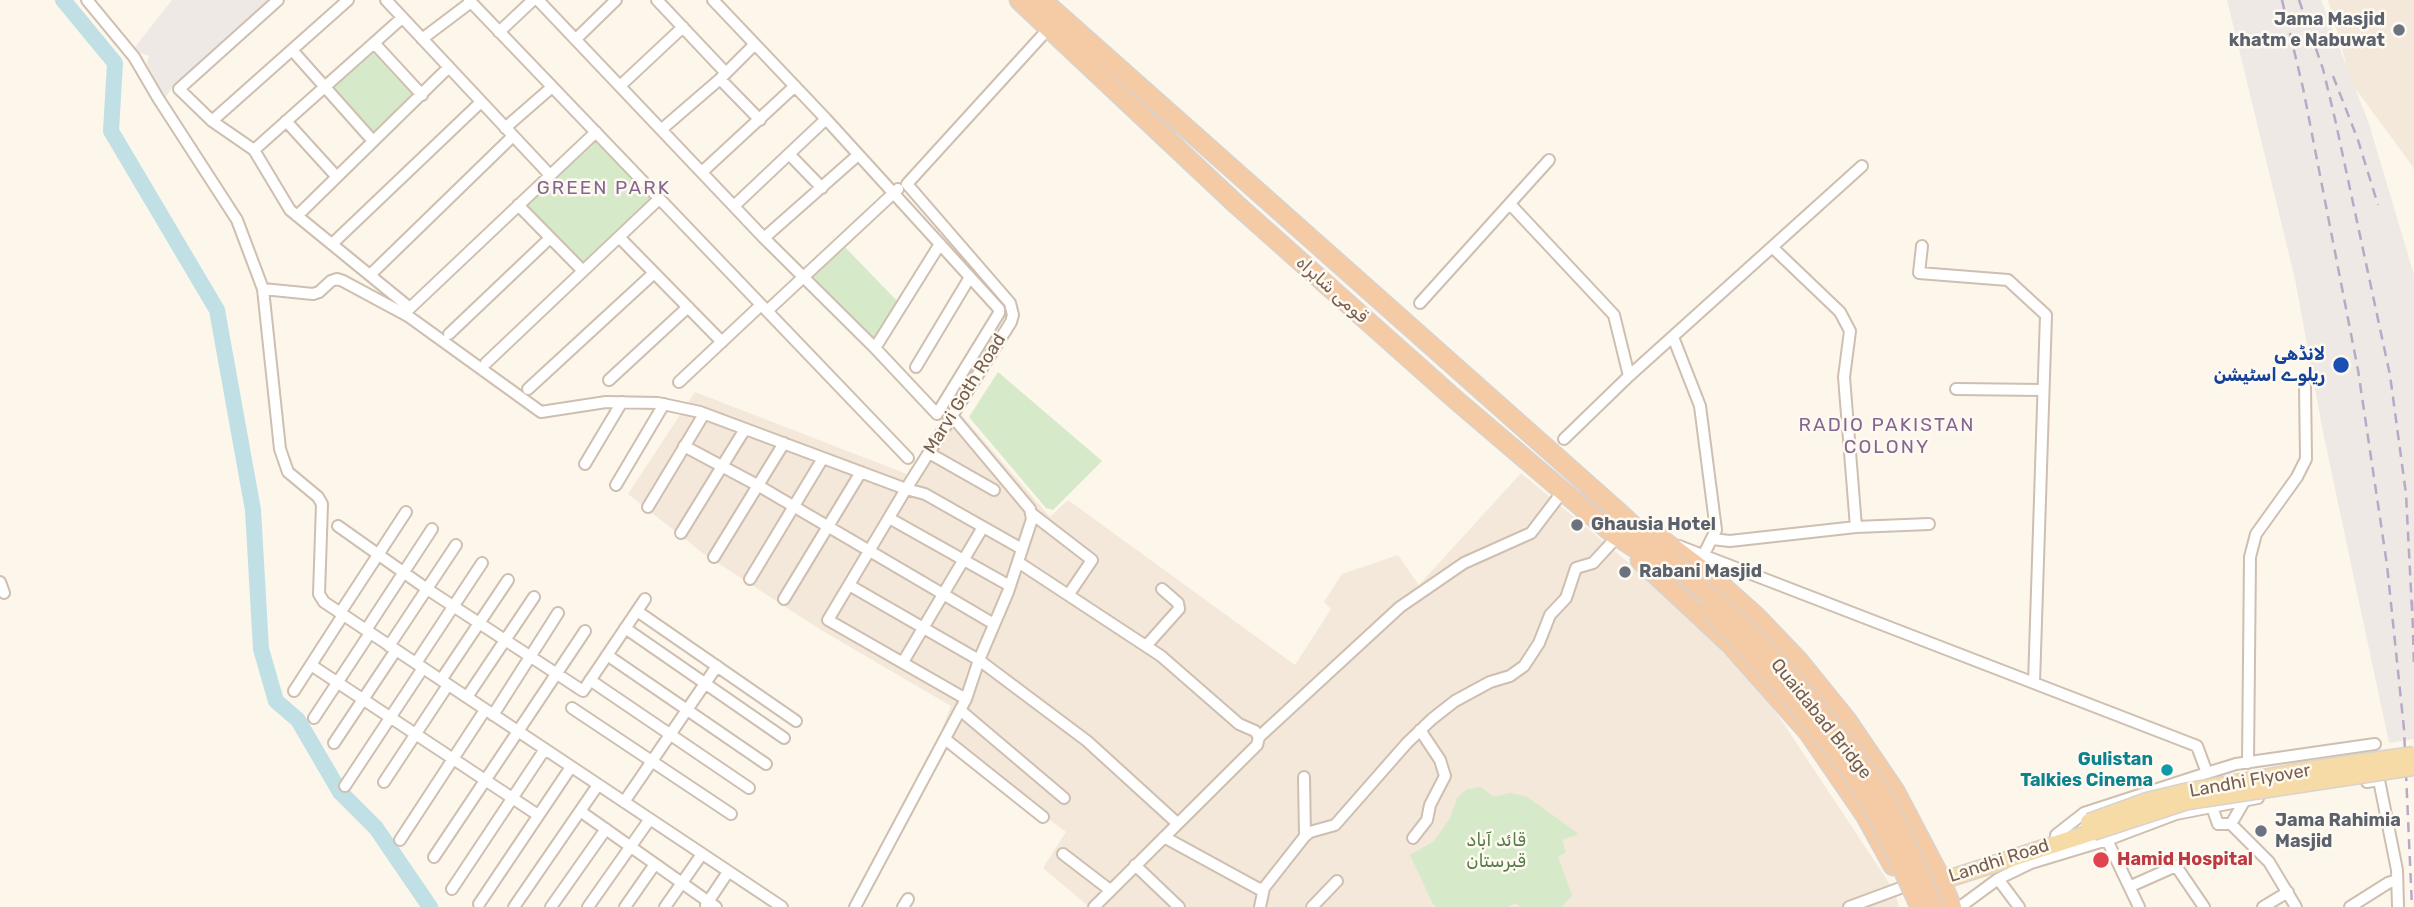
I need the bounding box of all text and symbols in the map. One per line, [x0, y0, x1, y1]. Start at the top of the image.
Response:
place label: Jama Masjid khatm e Nabuwat [2229, 9, 2385, 52]
marker: Jama Masjid khatm e Nabuwat [2391, 22, 2407, 38]
district label: GREEN PARK [538, 178, 670, 200]
street label: قومی شاہراہ [1292, 252, 1372, 328]
street label: Marvi Goth Road [919, 330, 1011, 458]
place label: لانڈھی ریلوے اسٹیشن [2214, 344, 2325, 386]
marker: لانڈھی ریلوے اسٹیشن [2331, 355, 2351, 375]
district label: RADIO PAKISTAN COLONY [1800, 415, 1974, 459]
place label: Ghausia Hotel [1591, 514, 1716, 536]
marker: Ghausia Hotel [1569, 517, 1585, 533]
place label: Rabani Masjid [1639, 561, 1762, 583]
marker: Rabani Masjid [1617, 564, 1633, 580]
street label: Quaidabad Bridge [1766, 655, 1876, 783]
place label: Gulistan Talkies Cinema [2020, 749, 2153, 792]
street label: Landhi Flyover [2188, 760, 2312, 802]
marker: Gulistan Talkies Cinema [2159, 762, 2175, 778]
place label: Jama Rahimia Masjid [2275, 810, 2401, 852]
marker: Jama Rahimia Masjid [2253, 823, 2269, 839]
park label: قائد آباد قبرستان [1466, 830, 1526, 872]
street label: Landhi Road [1946, 835, 2052, 887]
place label: Hamid Hospital [2117, 849, 2253, 871]
marker: Hamid Hospital [2091, 850, 2111, 870]

